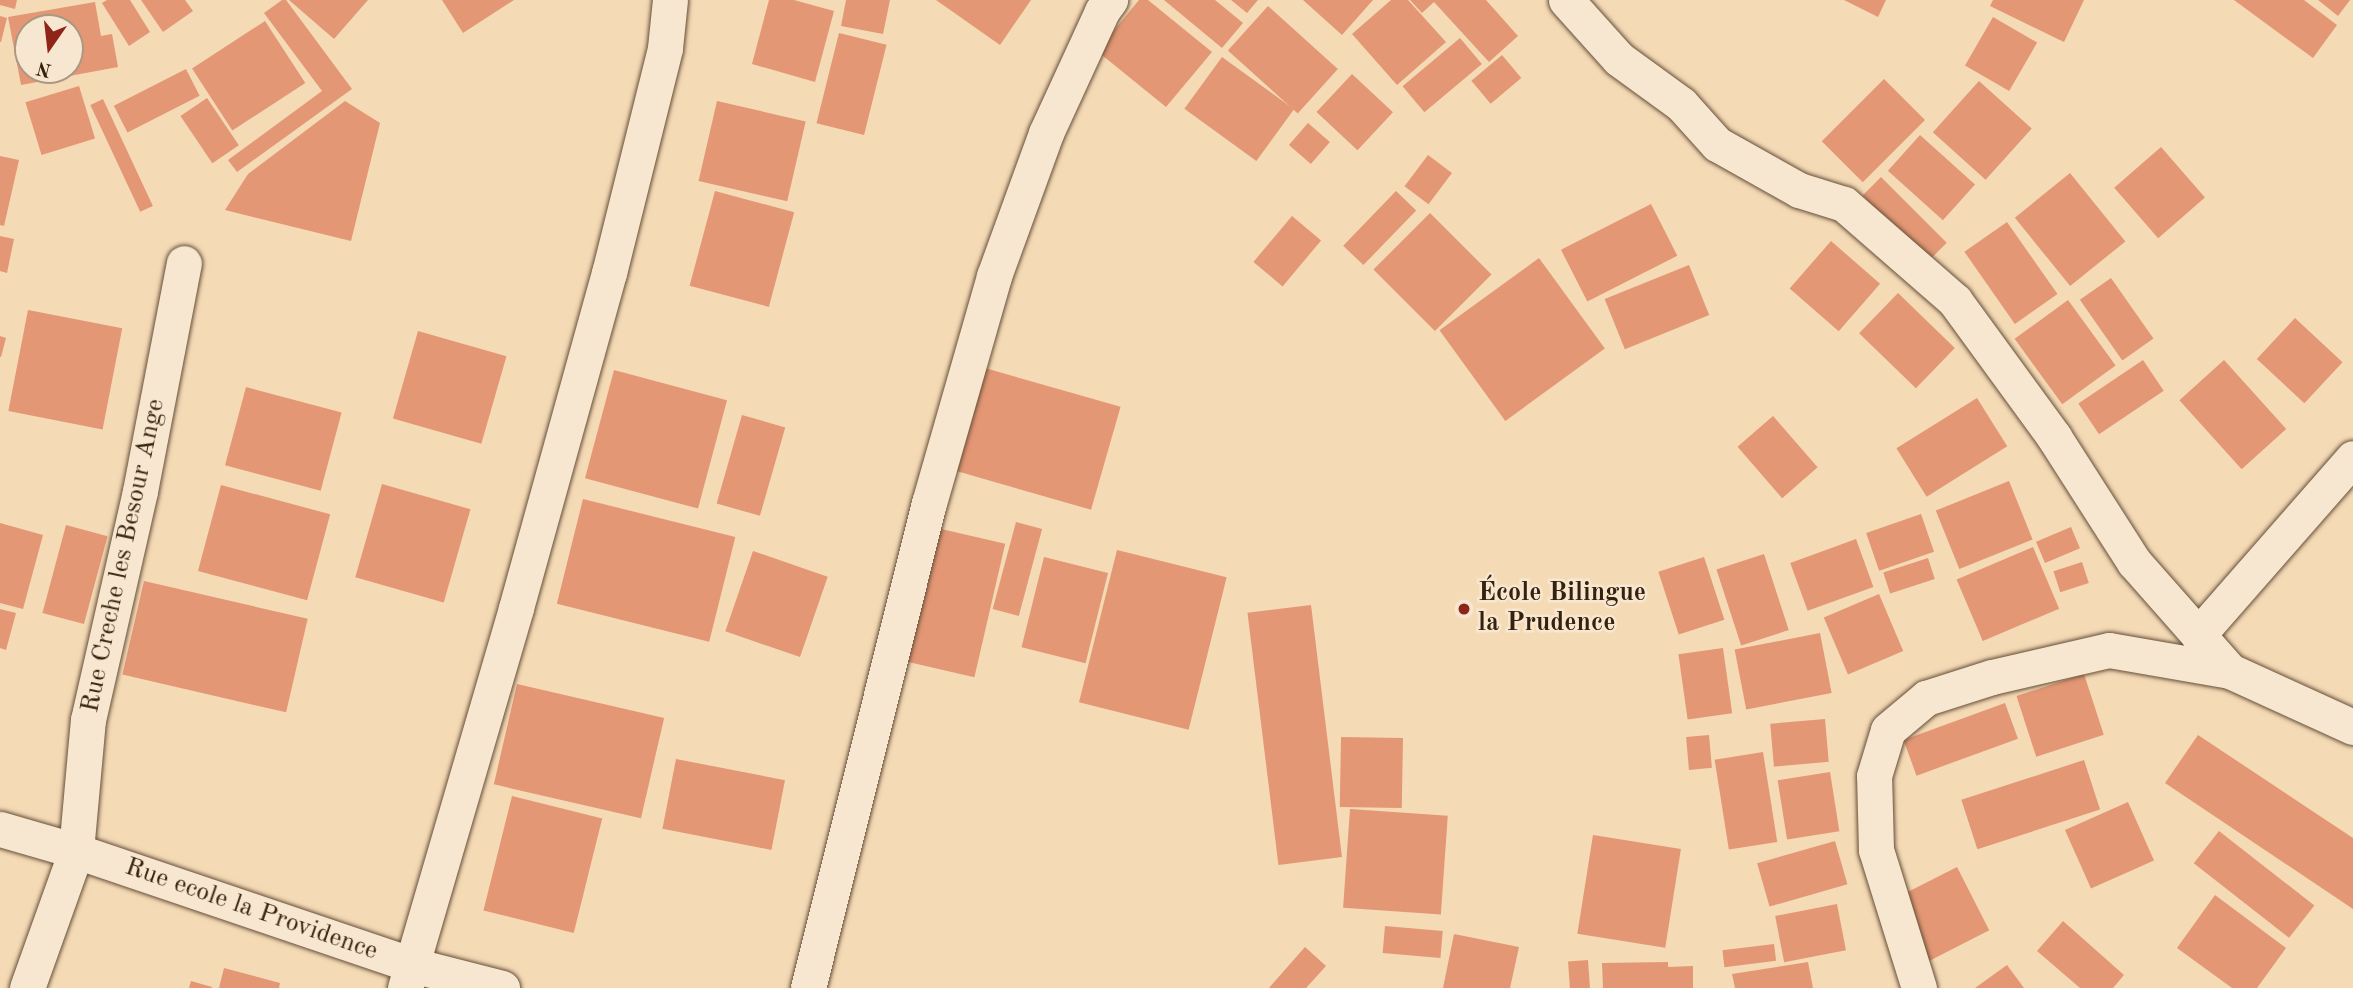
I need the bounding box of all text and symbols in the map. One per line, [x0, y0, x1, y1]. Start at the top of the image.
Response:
north arrow [14, 14, 84, 84]
text: N [35, 57, 54, 79]
street label: Rue Creche les Besour Ange [75, 396, 173, 716]
place label: École Bilingue la Prudence [1478, 578, 1646, 640]
marker: École Bilingue la Prudence [1456, 601, 1472, 617]
street label: Rue ecole la Providence [121, 852, 381, 968]

